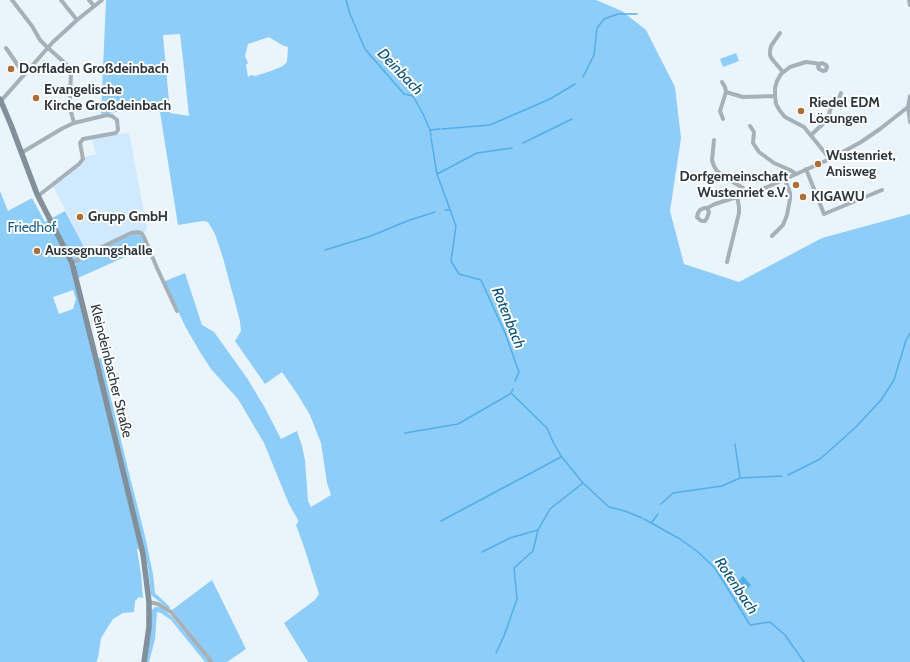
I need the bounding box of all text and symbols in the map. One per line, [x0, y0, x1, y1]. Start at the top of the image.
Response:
water label: Deinbach [374, 45, 426, 99]
place label: Dorfladen Großdeinbach [19, 61, 169, 77]
marker: Dorfladen Großdeinbach [6, 64, 16, 74]
place label: Evangelische Kirche Großdeinbach [44, 82, 171, 114]
marker: Evangelische Kirche Großdeinbach [31, 93, 41, 103]
place label: Riedel EDM Lösungen [809, 95, 880, 128]
marker: Riedel EDM Lösungen [796, 106, 806, 116]
place label: Wustenriet, Anisweg [826, 148, 896, 180]
marker: Wustenriet, Anisweg [813, 159, 823, 169]
place label: Dorfgemeinschaft Wustenriet e.V. [680, 169, 788, 202]
marker: Dorfgemeinschaft Wustenriet e.V. [791, 180, 801, 190]
place label: KIGAWU [811, 189, 865, 205]
marker: KIGAWU [798, 192, 808, 202]
place label: Grupp GmbH [88, 209, 168, 225]
marker: Grupp GmbH [75, 212, 85, 222]
park label: Friedhof [8, 220, 56, 236]
place label: Aussegnungshalle [45, 243, 153, 259]
marker: Aussegnungshalle [32, 246, 42, 256]
water label: Rotenbach [488, 285, 528, 351]
street label: Kleindeinbacher Straße [86, 303, 136, 439]
water label: Rotenbach [710, 554, 762, 618]

